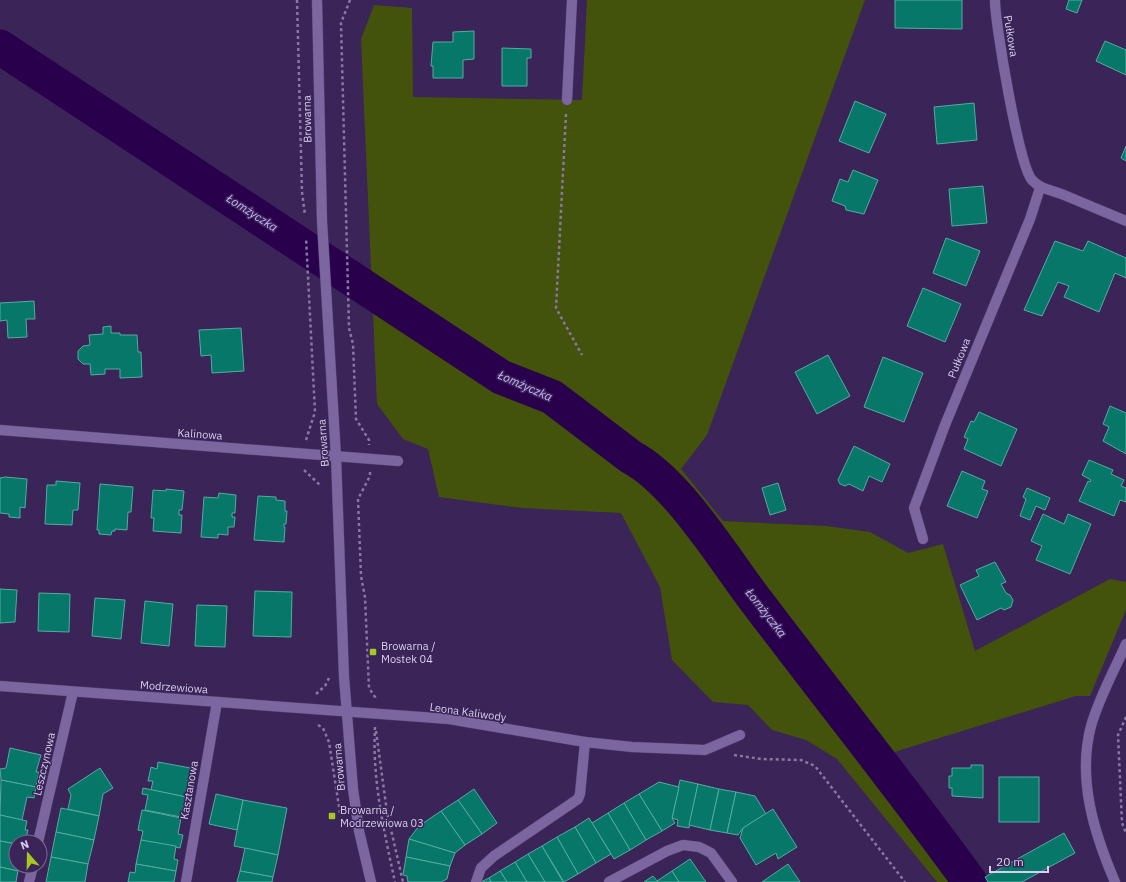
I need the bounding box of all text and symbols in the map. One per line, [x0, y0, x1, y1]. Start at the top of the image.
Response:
street label: Pułkowa [1001, 14, 1021, 58]
street label: Browarna [300, 95, 314, 143]
water label: Łomżyczka [223, 190, 281, 235]
street label: Pułkowa [945, 336, 973, 380]
water label: Łomżyczka [495, 367, 555, 404]
street label: Browarna [314, 419, 332, 467]
street label: Kalinowa [177, 425, 223, 443]
water label: Łomżyczka [742, 584, 790, 640]
place label: Browarna / Mostek 04 [381, 639, 435, 666]
marker: Browarna / Mostek 04 [368, 647, 378, 657]
street label: Modrzewiowa [140, 678, 209, 696]
street label: Leona Kaliwody [429, 700, 508, 724]
street label: Leszczynowa [30, 731, 58, 797]
street label: Browarna [330, 743, 348, 791]
street label: Kasztanowa [177, 759, 201, 820]
place label: Browarna / Modrzewiowa 03 [340, 803, 424, 830]
marker: Browarna / Modrzewiowa 03 [327, 811, 337, 821]
north arrow [8, 834, 48, 874]
text: N [18, 837, 31, 853]
scale bar [990, 848, 1048, 874]
text: 20 m [996, 854, 1024, 869]

